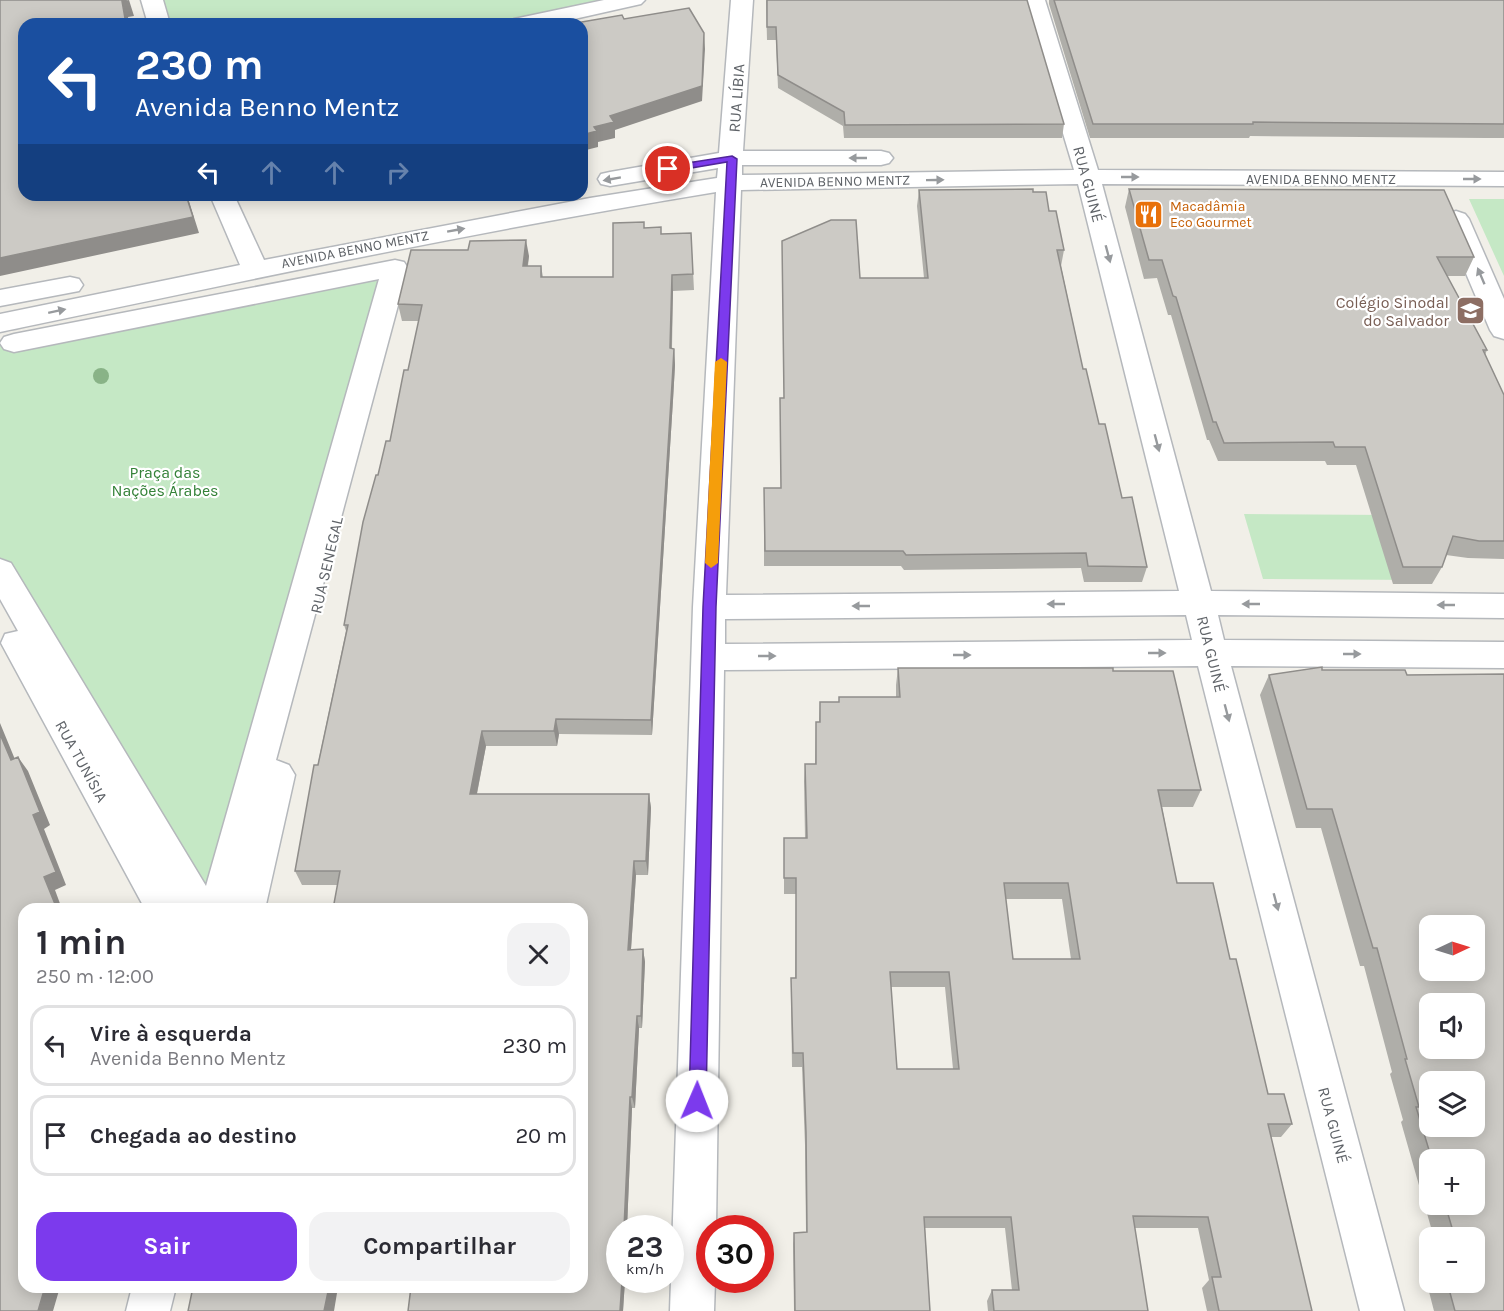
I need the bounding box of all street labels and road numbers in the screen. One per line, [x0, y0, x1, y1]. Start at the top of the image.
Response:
street label: RUA LÍBIA [725, 63, 748, 133]
street label: RUA GUINÉ [1069, 144, 1108, 224]
street label: AVENIDA BENNO MENTZ [1246, 171, 1396, 188]
street label: AVENIDA BENNO MENTZ [760, 172, 910, 191]
street label: AVENIDA BENNO MENTZ [280, 227, 430, 272]
street label: RUA SENEGAL [306, 514, 347, 615]
street label: RUA GUINÉ [1193, 614, 1230, 694]
street label: RUA TUNÍSIA [51, 717, 112, 805]
street label: RUA GUINÉ [1314, 1085, 1353, 1165]

